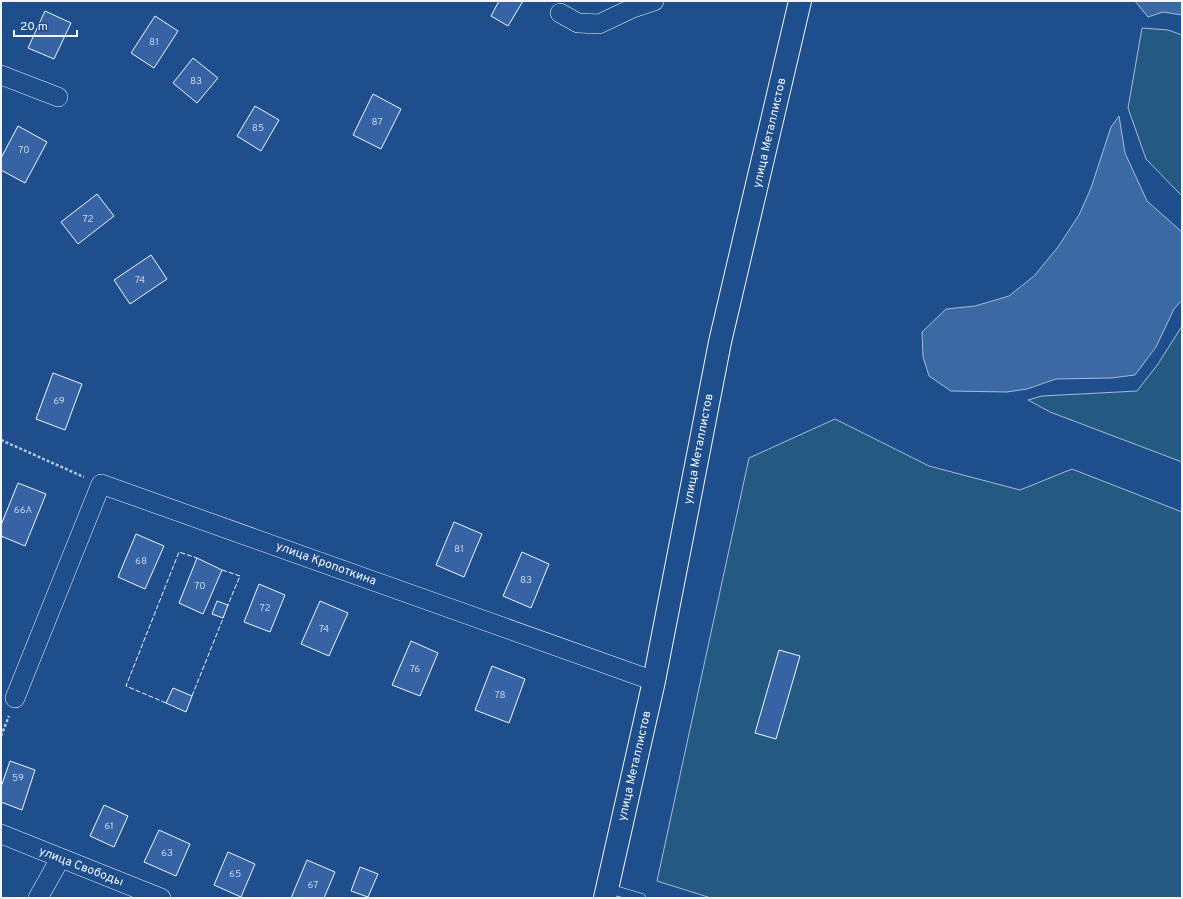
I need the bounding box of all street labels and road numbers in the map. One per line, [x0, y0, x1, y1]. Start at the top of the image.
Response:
street label: улица Металлистов [750, 76, 790, 190]
street label: улица Металлистов [680, 392, 718, 506]
street label: улица Кропоткина [274, 538, 378, 590]
street label: улица Металлистов [615, 709, 655, 823]
street label: улица Свободы [36, 843, 126, 891]

